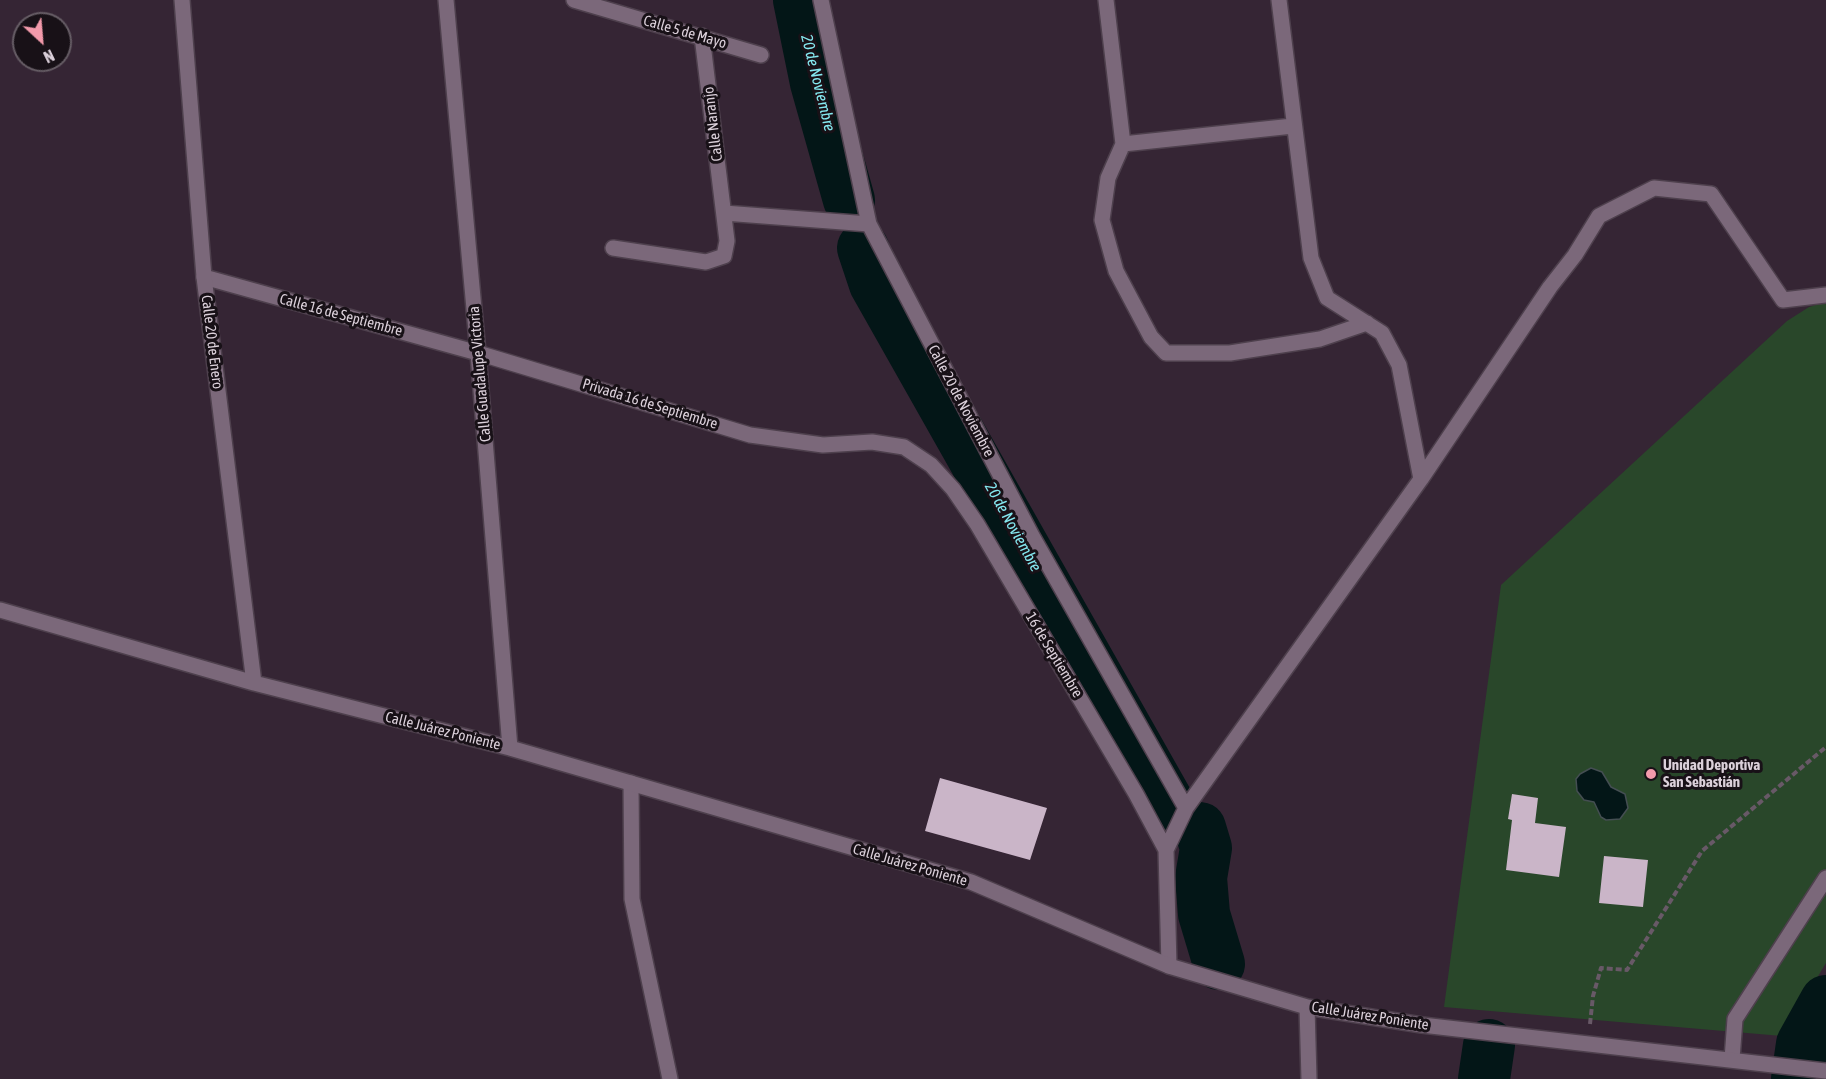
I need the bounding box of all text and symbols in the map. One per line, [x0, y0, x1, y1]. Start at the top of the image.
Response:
north arrow [12, 12, 72, 72]
street label: Calle 5 de Mayo [641, 12, 729, 52]
water label: 20 de Noviembre [797, 33, 839, 133]
text: N [41, 46, 57, 67]
street label: Calle Naranjo [699, 86, 727, 162]
street label: Calle 16 de Septiembre [278, 290, 404, 340]
street label: Calle 20 de Enero [197, 294, 227, 390]
street label: Calle Guadalupe Victoria [465, 305, 495, 443]
street label: Calle 20 de Noviembre [924, 342, 998, 460]
street label: Privada 16 de Septiembre [580, 375, 720, 433]
water label: 20 de Noviembre [981, 479, 1045, 575]
street label: 16 de Septiembre [1022, 609, 1086, 701]
street label: Calle Juárez Poniente [384, 708, 502, 754]
place label: Unidad Deportiva San Sebastián [1663, 756, 1760, 791]
marker: Unidad Deportiva San Sebastián [1644, 767, 1658, 781]
street label: Calle Juárez Poniente [851, 840, 969, 890]
street label: Calle Juárez Poniente [1310, 998, 1430, 1034]

